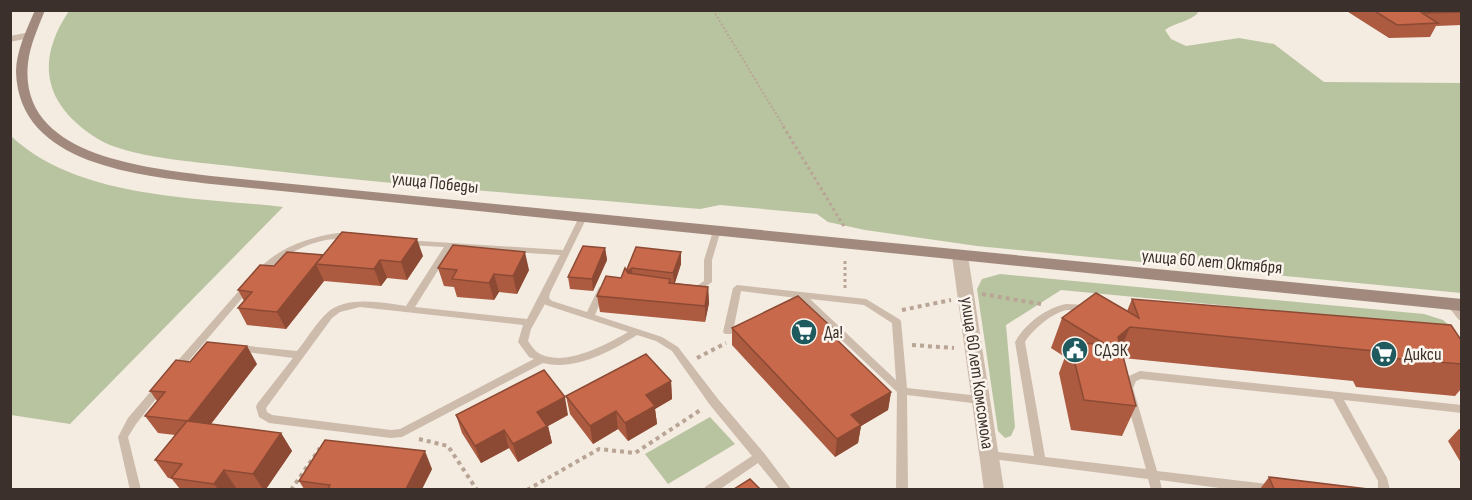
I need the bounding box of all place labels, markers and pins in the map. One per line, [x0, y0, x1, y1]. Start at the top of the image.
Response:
supermarket icon: Да! [789, 317, 819, 347]
place label: Да! [824, 322, 843, 343]
public building icon: СДЭК [1060, 335, 1090, 365]
supermarket icon: Дикси [1369, 339, 1399, 369]
place label: СДЭК [1094, 340, 1129, 361]
place label: Дикси [1404, 344, 1441, 365]

